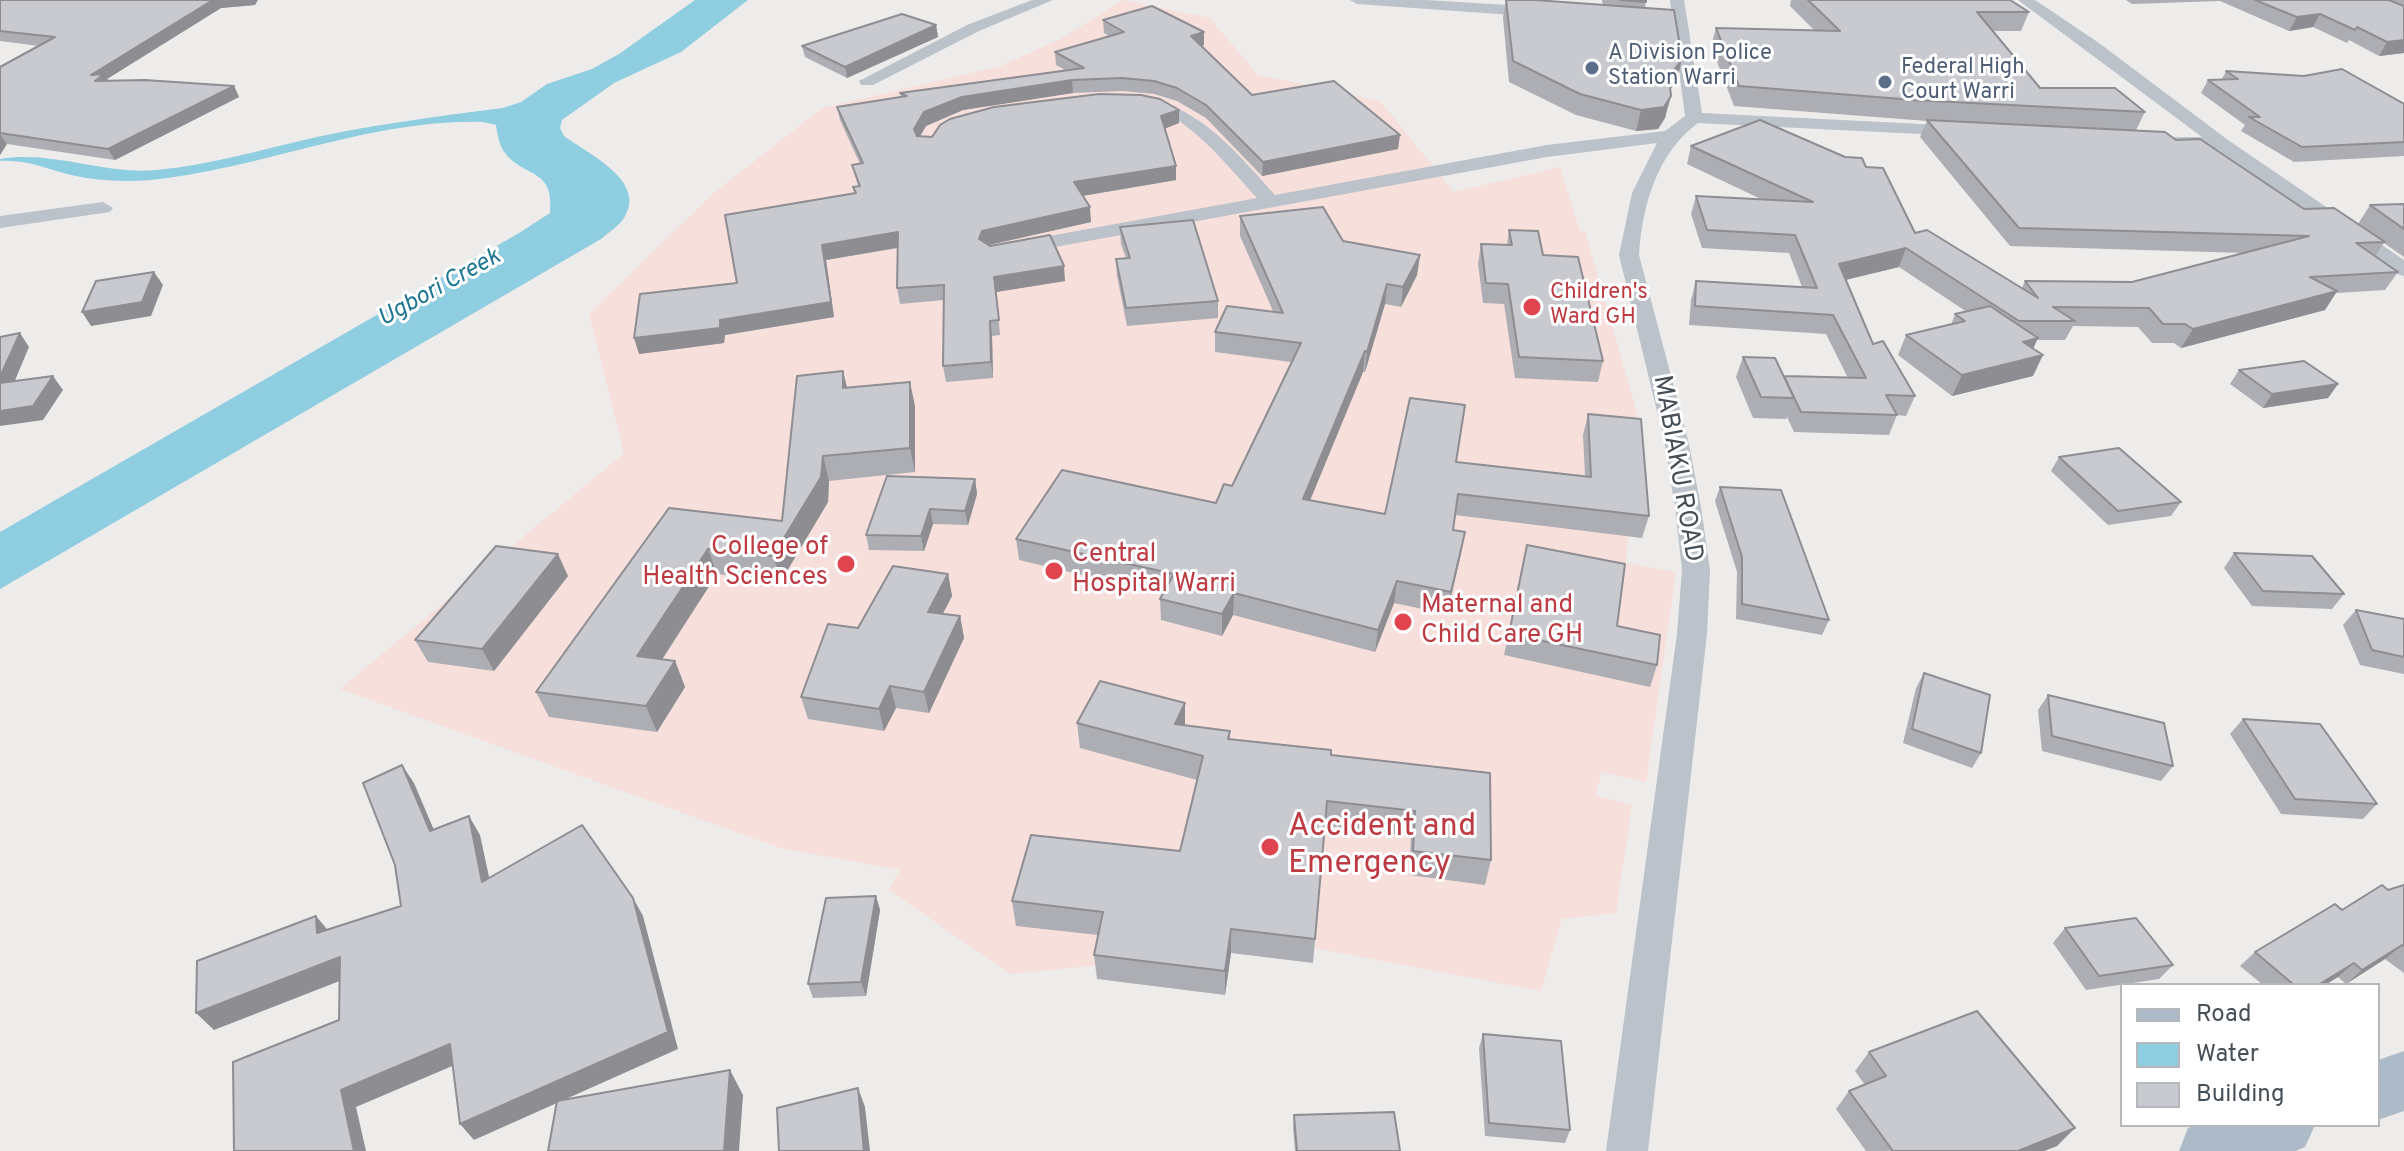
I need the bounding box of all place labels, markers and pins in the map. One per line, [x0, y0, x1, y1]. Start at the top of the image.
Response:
place label: A Division Police Station Warri [1608, 42, 1772, 94]
place label: Federal High Court Warri [1901, 56, 2025, 108]
marker: A Division Police Station Warri [1583, 59, 1601, 77]
marker: Federal High Court Warri [1876, 73, 1894, 91]
place label: Children's Ward GH [1550, 281, 1648, 332]
marker: Children's Ward GH [1521, 296, 1543, 318]
place label: College of Health Sciences [642, 533, 828, 594]
place label: Central Hospital Warri [1072, 540, 1236, 602]
marker: College of Health Sciences [835, 553, 857, 575]
marker: Central Hospital Warri [1043, 560, 1065, 582]
place label: Maternal and Child Care GH [1421, 591, 1583, 652]
marker: Maternal and Child Care GH [1392, 611, 1414, 633]
place label: Accident and Emergency [1288, 810, 1476, 885]
marker: Accident and Emergency [1259, 836, 1281, 858]

